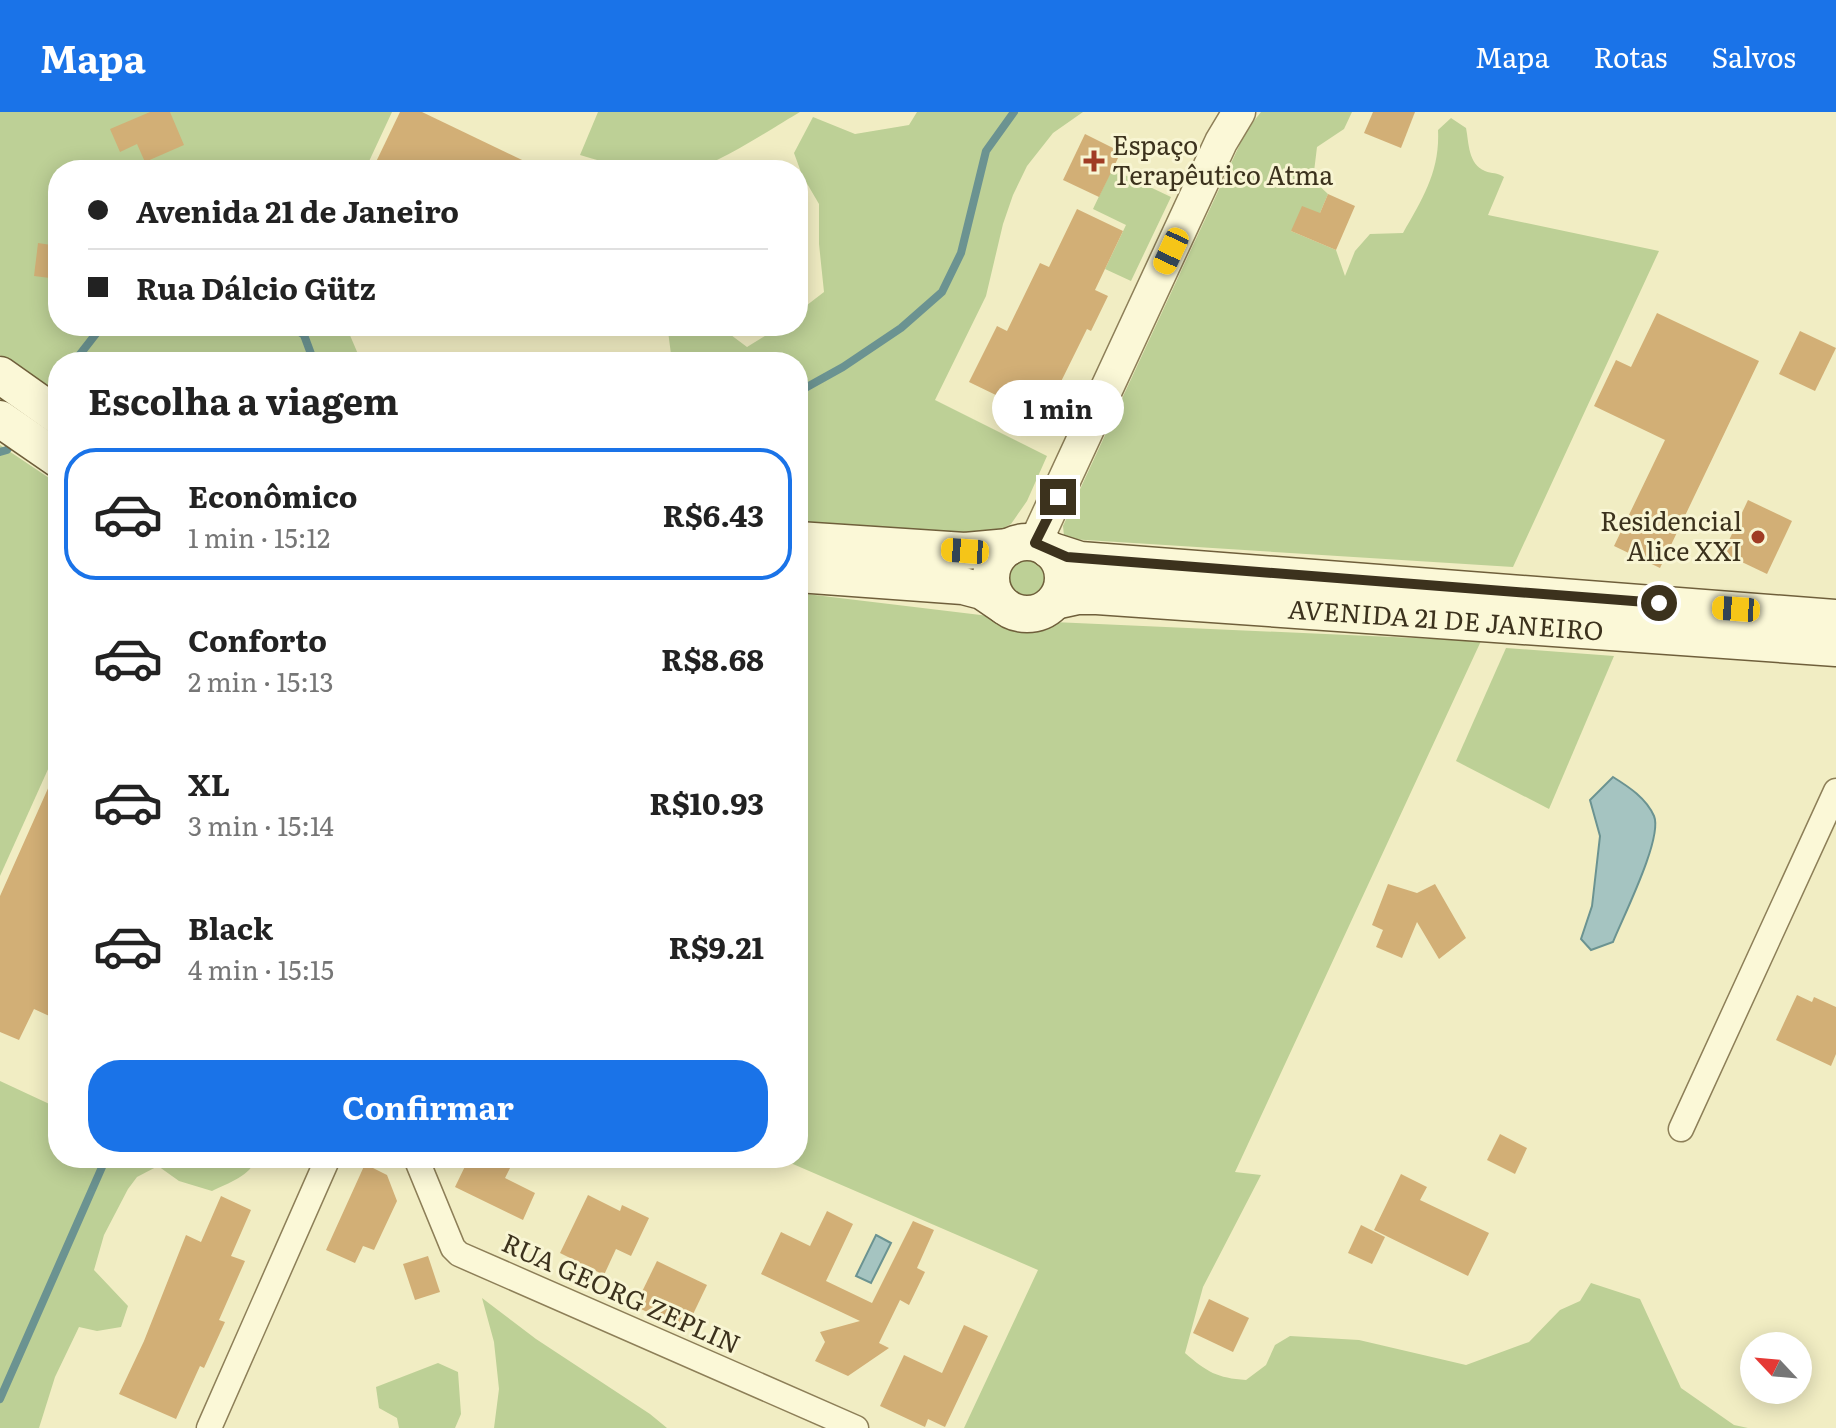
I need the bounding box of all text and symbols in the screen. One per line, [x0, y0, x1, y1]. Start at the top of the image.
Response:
text: Mapa [40, 28, 146, 85]
text: Mapa [1475, 35, 1550, 77]
text: Rotas [1594, 35, 1667, 77]
text: Salvos [1711, 35, 1796, 77]
place label: Espaço Terapêutico Atma [1112, 124, 1333, 193]
marker: Espaço Terapêutico Atma [1083, 150, 1105, 172]
text: Avenida 21 de Janeiro [136, 188, 459, 232]
car [1150, 224, 1192, 278]
text: Rua Dálcio Gütz [136, 265, 376, 309]
text: Escolha a viagem [88, 373, 399, 426]
callout: 1 min [992, 381, 1124, 437]
text: 1 min [1023, 388, 1093, 427]
text: Econômico [188, 473, 357, 517]
icon: car [92, 478, 164, 550]
route end [1040, 479, 1076, 515]
text: R$6.43 [662, 492, 764, 536]
place label: Residencial Alice XXI [1600, 500, 1742, 569]
text: 1 min · 15:12 [188, 517, 330, 556]
marker: Residencial Alice XXI [1749, 528, 1767, 546]
car [940, 537, 990, 565]
route start [1641, 585, 1677, 621]
street label: AVENIDA 21 DE JANEIRO [1287, 587, 1605, 649]
car [1711, 595, 1761, 623]
text: Conforto [188, 617, 327, 661]
icon: car [92, 622, 164, 694]
text: R$8.68 [661, 636, 764, 680]
text: 2 min · 15:13 [188, 661, 334, 700]
text: XL [188, 761, 230, 805]
icon: car [92, 766, 164, 838]
text: R$10.93 [649, 780, 764, 824]
text: 3 min · 15:14 [188, 805, 334, 844]
text: Black [188, 905, 273, 949]
icon: car [92, 910, 164, 982]
text: R$9.21 [668, 924, 764, 968]
text: 4 min · 15:15 [188, 949, 334, 988]
button: Confirmar [88, 1060, 768, 1152]
street label: RUA GEORG ZEPLIN [496, 1222, 748, 1362]
north arrow [1740, 1332, 1812, 1404]
map controls [1740, 1332, 1812, 1404]

